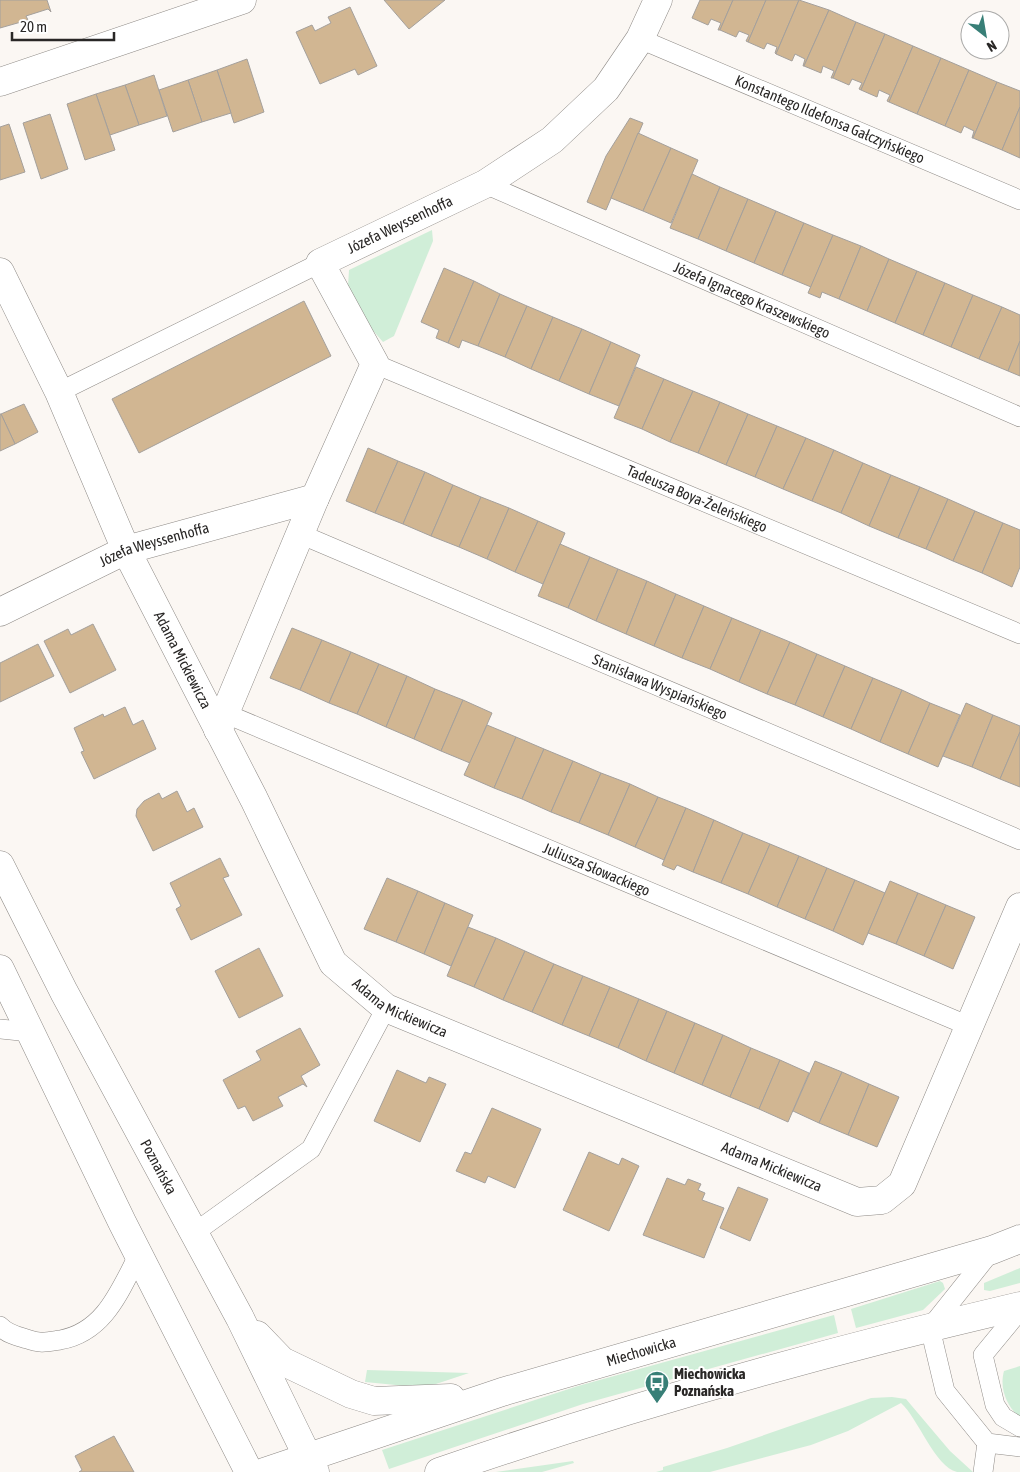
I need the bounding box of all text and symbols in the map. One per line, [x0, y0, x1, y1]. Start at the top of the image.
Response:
scale bar [12, 10, 115, 42]
north arrow [960, 10, 1010, 60]
text: 20 m [20, 18, 47, 35]
text: N [984, 37, 999, 55]
street label: Konstantego Ildefonsa Gałczyńskiego [733, 71, 927, 167]
street label: Józefa Weyssenhoffa [345, 192, 455, 257]
street label: Józefa Ignacego Kraszewskiego [671, 258, 833, 341]
street label: Tadeusza Boya-Żeleńskiego [624, 461, 770, 535]
street label: Józefa Weyssenhoffa [96, 519, 211, 570]
street label: Adama Mickiewicza [151, 608, 215, 711]
street label: Stanisława Wyspiańskiego [590, 650, 730, 723]
street label: Juliusza Słowackiego [541, 839, 653, 899]
street label: Adama Mickiewicza [349, 974, 450, 1040]
street label: Poznańska [137, 1136, 181, 1197]
street label: Adama Mickiewicza [719, 1138, 825, 1195]
street label: Miechowicka [604, 1333, 678, 1369]
place label: Miechowicka Poznańska [674, 1365, 746, 1399]
bus stop icon: Miechowicka Poznańska [644, 1370, 670, 1404]

